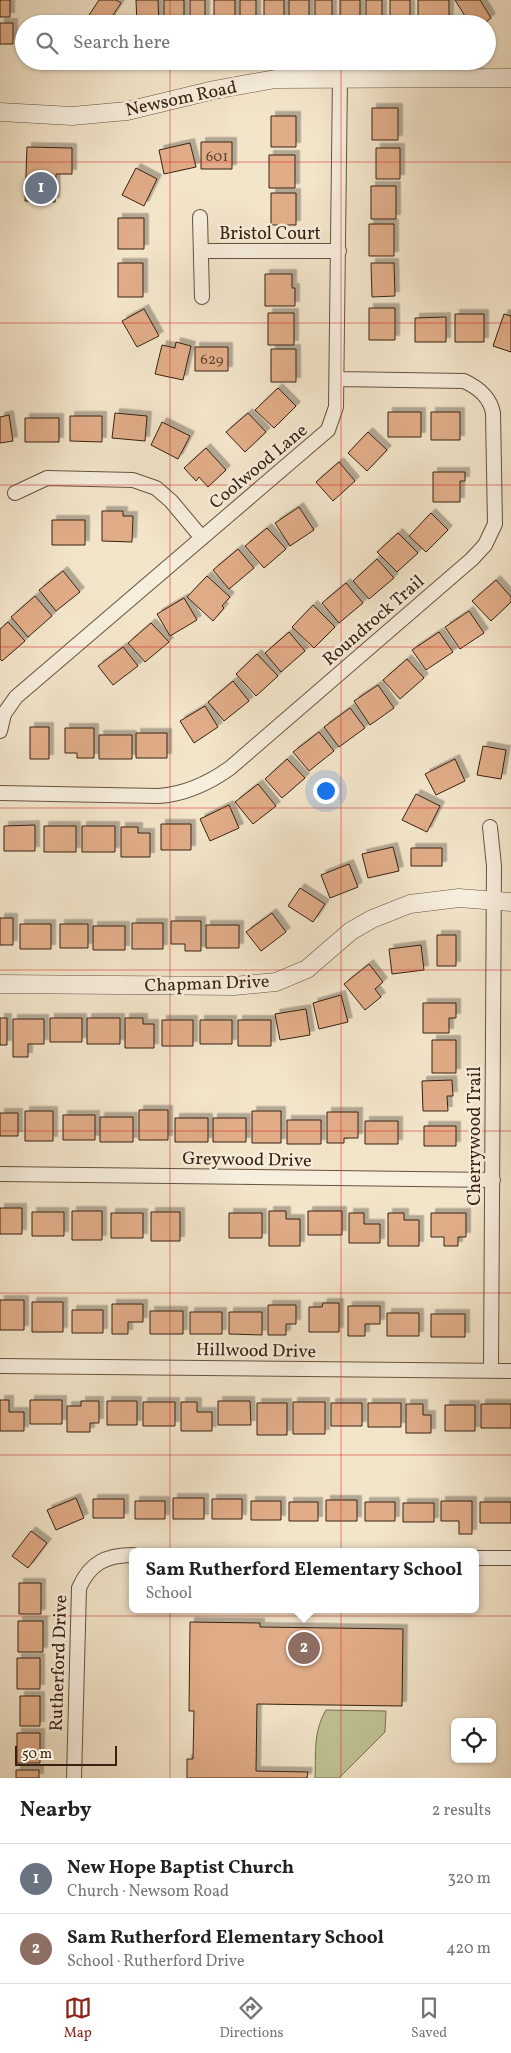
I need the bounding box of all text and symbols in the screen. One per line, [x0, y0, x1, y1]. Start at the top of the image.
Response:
search box [15, 15, 496, 70]
icon: search [33, 29, 61, 57]
text: Search here [73, 30, 170, 56]
street label: Newsom Road [123, 75, 239, 123]
house number: 601 [206, 147, 228, 168]
pin: 1 [25, 169, 57, 207]
street label: Bristol Court [219, 222, 321, 247]
house number: 629 [200, 350, 224, 371]
street label: Coolwood Lane [205, 419, 313, 516]
street label: Roundrock Trail [318, 570, 430, 672]
your location [313, 778, 339, 804]
street label: Chapman Drive [144, 970, 270, 999]
street label: Cherrywood Trail [463, 1066, 488, 1206]
street label: Greywood Drive [182, 1147, 312, 1174]
street label: Hillwood Drive [196, 1338, 316, 1365]
popup [129, 1548, 479, 1613]
text: Sam Rutherford Elementary School [145, 1557, 463, 1583]
text: School [145, 1583, 192, 1605]
street label: Rutherford Drive [45, 1594, 74, 1732]
pin: 2 [288, 1629, 320, 1667]
map controls [451, 1718, 496, 1763]
button: locate [451, 1718, 496, 1763]
scale bar [15, 1743, 118, 1766]
text: 50 m [22, 1745, 52, 1764]
text: Nearby [20, 1796, 91, 1825]
text: 2 results [432, 1800, 491, 1822]
text: New Hope Baptist Church [67, 1855, 294, 1881]
text: 1 [33, 1868, 39, 1890]
text: 320 m [447, 1868, 491, 1890]
text: Church · Newsom Road [67, 1881, 229, 1903]
text: Sam Rutherford Elementary School [67, 1925, 384, 1951]
text: 2 [32, 1938, 40, 1960]
text: 420 m [446, 1938, 491, 1960]
text: School · Rutherford Drive [67, 1951, 245, 1973]
tab: Map [64, 1994, 92, 2043]
tab: Directions [219, 1994, 284, 2043]
tab: Saved [411, 1994, 447, 2043]

